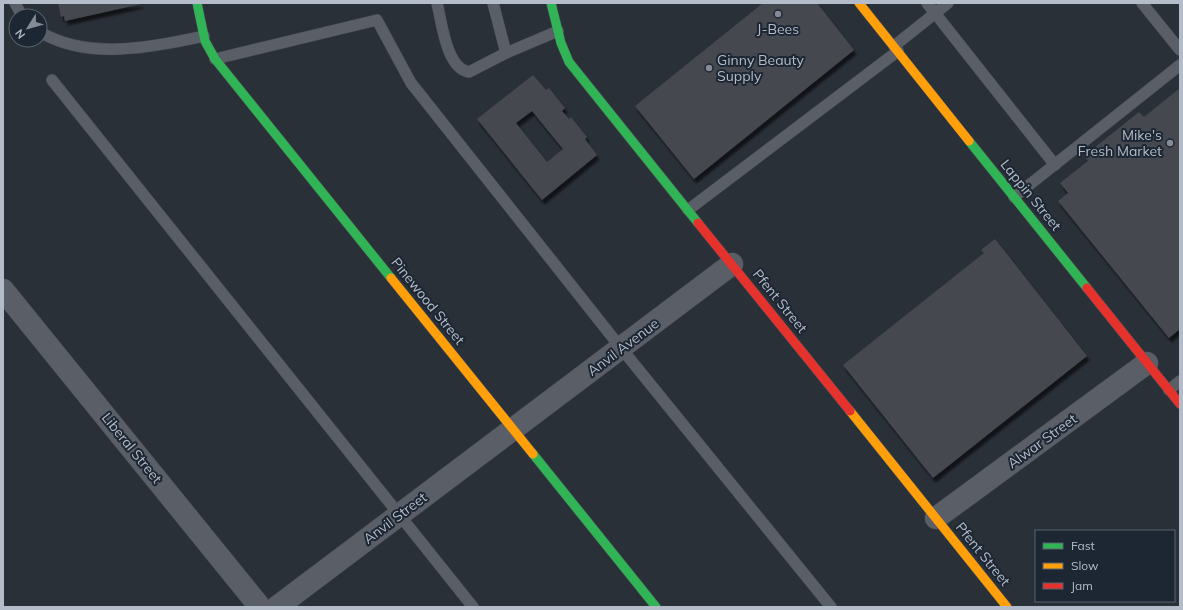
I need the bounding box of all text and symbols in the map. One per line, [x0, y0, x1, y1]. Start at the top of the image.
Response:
north arrow [8, 8, 48, 48]
marker: J-Bees [773, 9, 783, 19]
place label: J-Bees [757, 20, 799, 38]
text: N [12, 26, 28, 42]
place label: Ginny Beauty Supply [717, 51, 805, 85]
marker: Ginny Beauty Supply [704, 63, 714, 73]
place label: Mike's Fresh Market [1078, 126, 1162, 160]
marker: Mike's Fresh Market [1165, 138, 1175, 148]
street label: Lappin Street [997, 156, 1065, 234]
street label: Pinewood Street [387, 254, 469, 348]
street label: Pfent Street [749, 266, 811, 337]
street label: Anvil Avenue [584, 314, 662, 380]
street label: Liberal Street [98, 409, 166, 487]
street label: Alwar Street [1004, 410, 1080, 472]
street label: Anvil Street [360, 488, 430, 548]
street label: Pfent Street [952, 519, 1014, 590]
legend [1035, 530, 1175, 602]
text: Fast [1071, 538, 1095, 553]
text: Slow [1071, 558, 1099, 573]
text: Jam [1071, 578, 1093, 593]

